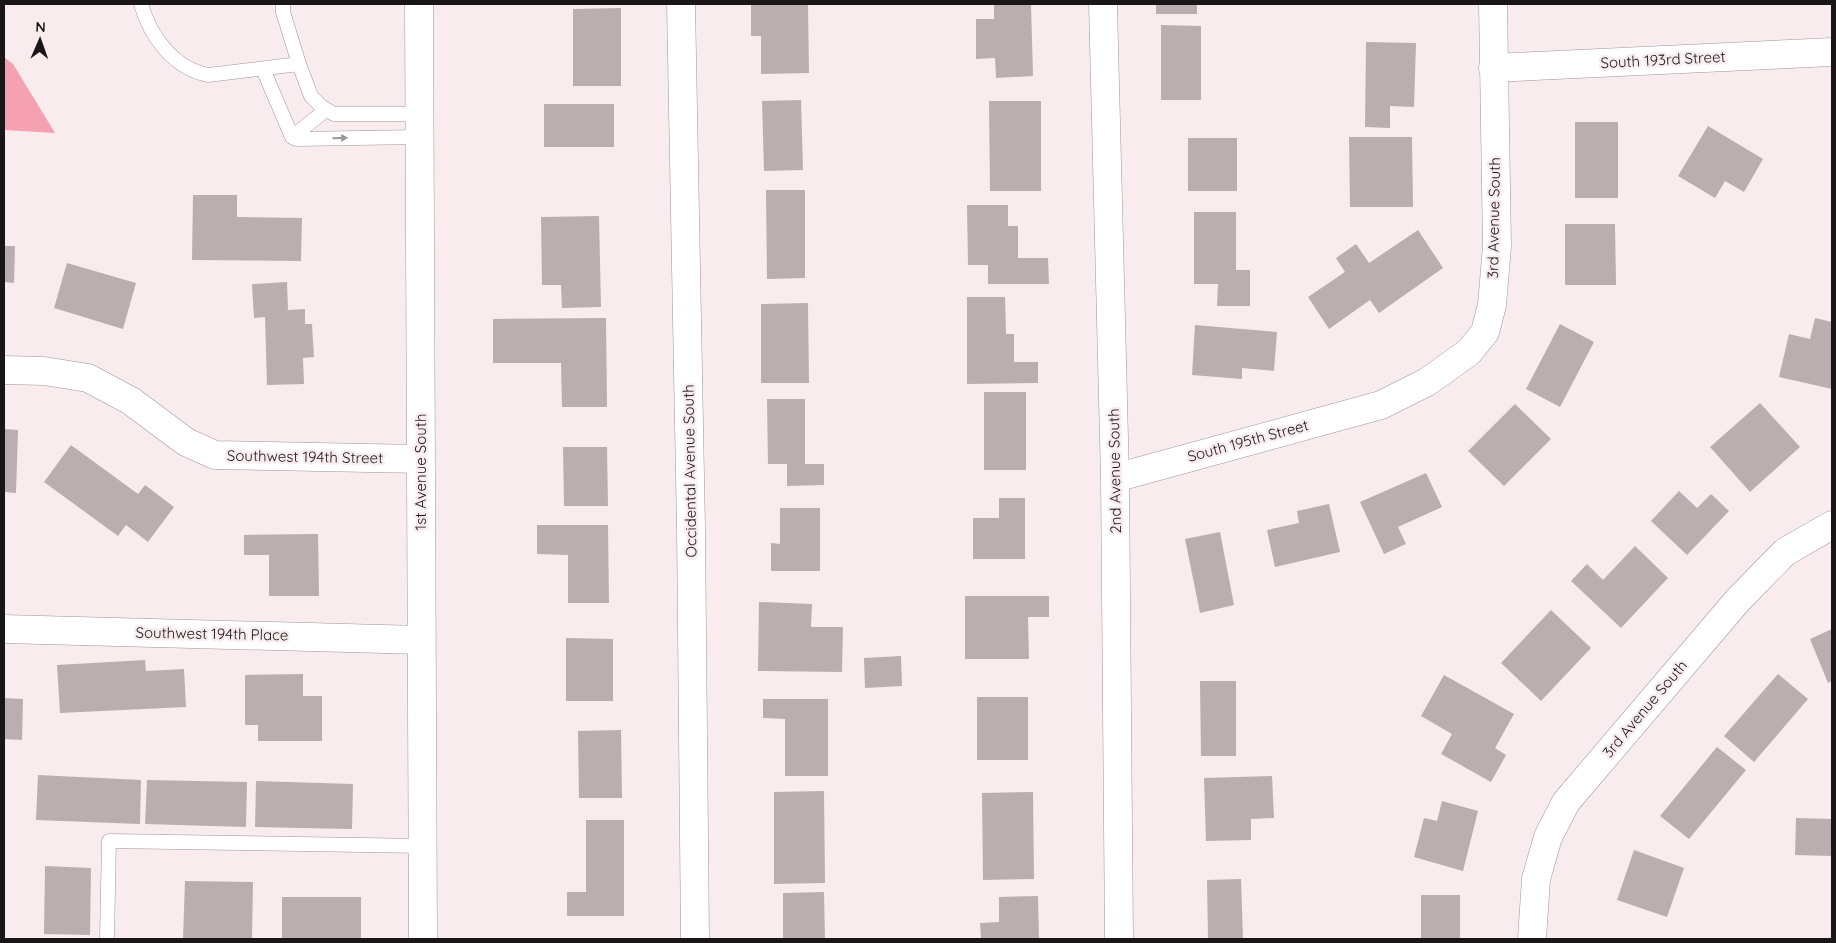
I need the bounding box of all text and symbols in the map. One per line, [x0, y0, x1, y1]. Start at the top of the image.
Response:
north arrow [15, 15, 65, 65]
text: N [35, 18, 46, 36]
street label: South 193rd Street [1600, 47, 1726, 72]
one-way arrow [332, 134, 348, 142]
street label: 3rd Avenue South [1483, 157, 1504, 279]
street label: Occidental Avenue South [678, 384, 701, 558]
street label: 2nd Avenue South [1104, 408, 1125, 534]
street label: 1st Avenue South [411, 414, 430, 530]
street label: South 195th Street [1185, 415, 1310, 466]
street label: Southwest 194th Street [227, 446, 383, 467]
street label: Southwest 194th Place [135, 623, 289, 644]
street label: 3rd Avenue South [1598, 656, 1691, 761]

